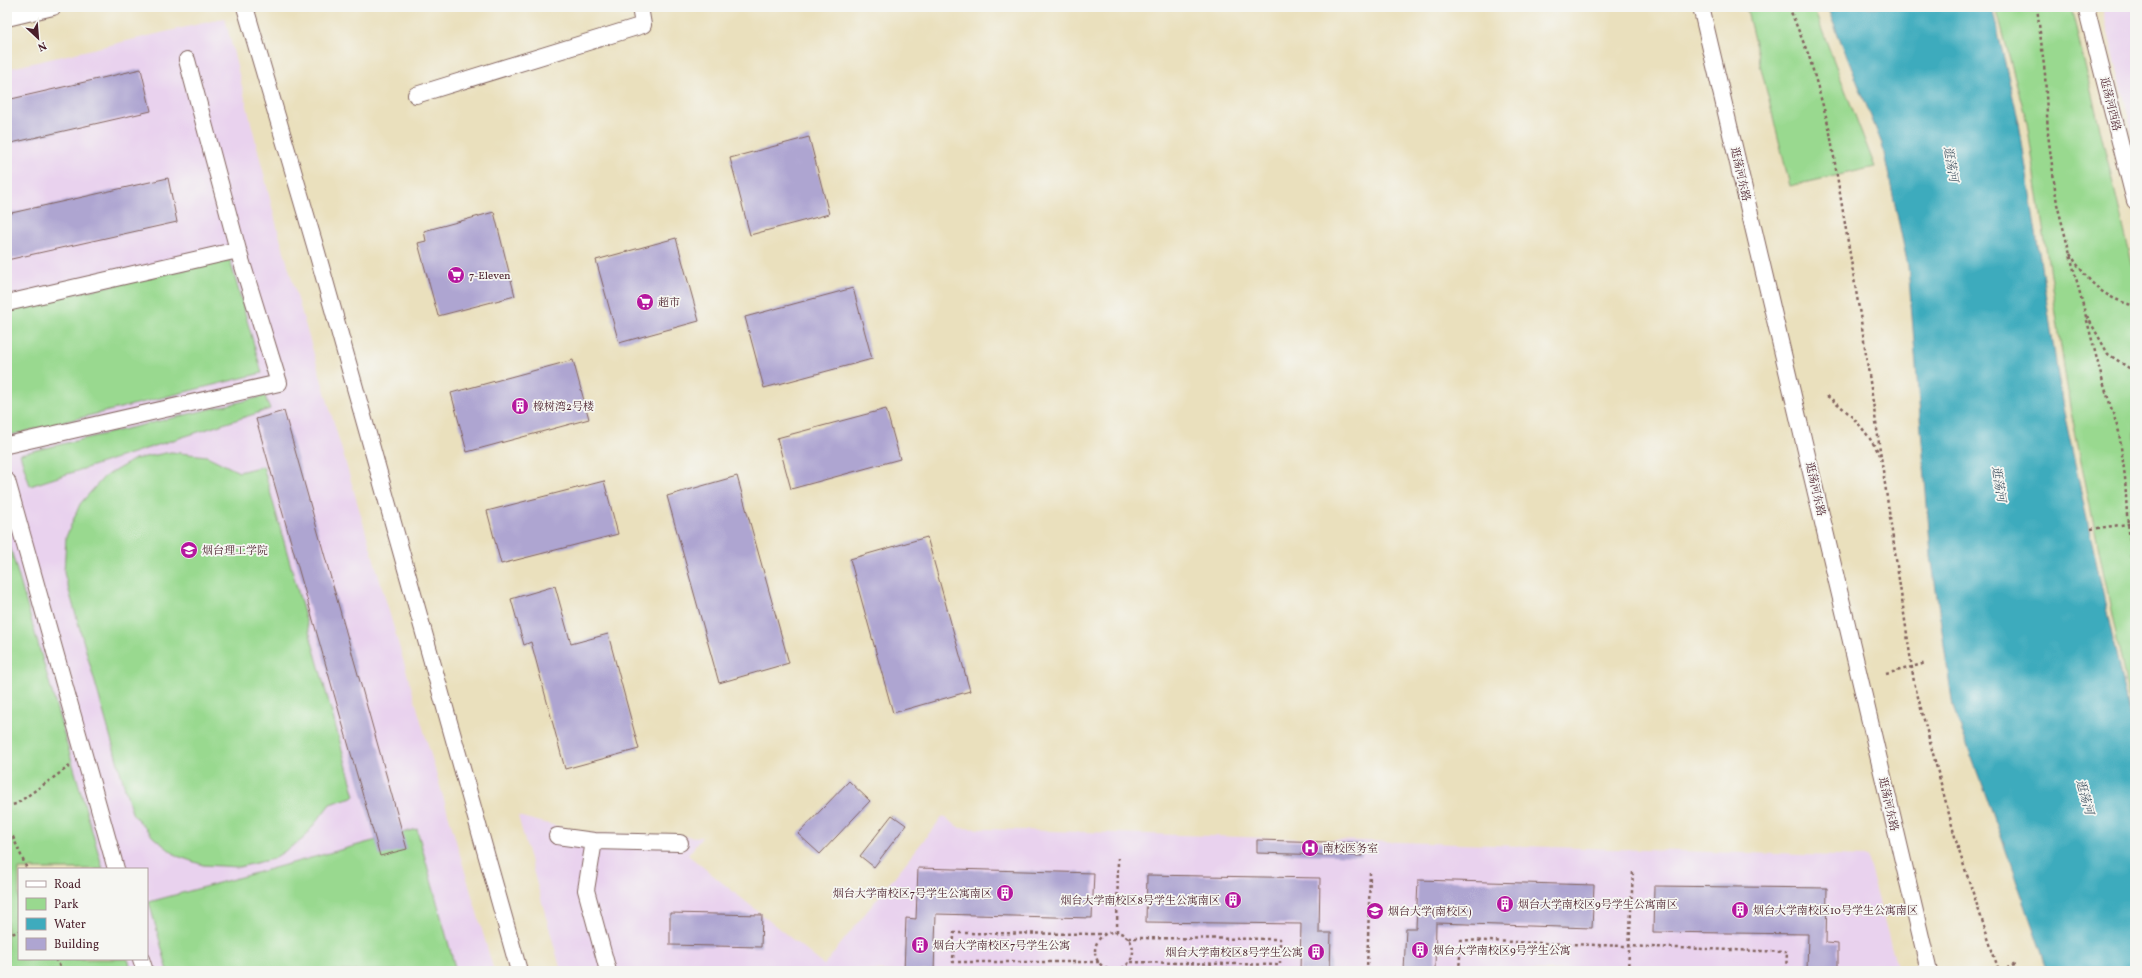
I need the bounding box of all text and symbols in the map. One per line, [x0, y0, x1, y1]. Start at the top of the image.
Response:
north arrow [18, 18, 58, 58]
text: N [35, 37, 49, 54]
street label: 逛荡河西路 [2096, 76, 2123, 133]
water label: 逛荡河 [1939, 145, 1961, 185]
street label: 逛荡河东路 [1726, 146, 1753, 203]
supermarket icon: 7-Eleven [446, 265, 466, 285]
place label: 7-Eleven [469, 269, 511, 284]
supermarket icon: 超市 [635, 292, 655, 312]
place label: 超市 [658, 296, 680, 311]
building icon: 橡树湾2号楼 [510, 396, 530, 416]
place label: 橡树湾2号楼 [533, 400, 594, 415]
street label: 逛荡河东路 [1801, 461, 1828, 518]
water label: 逛荡河 [1987, 465, 2009, 505]
school or university icon: 烟台理工学院 [179, 540, 199, 560]
place label: 烟台理工学院 [202, 544, 268, 559]
street label: 逛荡河东路 [1874, 776, 1901, 833]
water label: 逛荡河 [2071, 778, 2097, 819]
hospital icon: 南校医务室 [1300, 838, 1320, 858]
place label: 南校医务室 [1323, 842, 1378, 857]
legend [18, 868, 148, 960]
text: Road [54, 877, 81, 893]
building icon: 烟台大学南校区7号学生公寓南区 [995, 883, 1015, 903]
place label: 烟台大学南校区7号学生公寓南区 [833, 887, 992, 902]
building icon: 烟台大学南校区8号学生公寓南区 [1223, 890, 1243, 910]
place label: 烟台大学南校区8号学生公寓南区 [1060, 894, 1220, 909]
building icon: 烟台大学南校区9号学生公寓南区 [1495, 894, 1515, 914]
text: Park [54, 897, 79, 913]
place label: 烟台大学南校区9号学生公寓南区 [1518, 898, 1678, 913]
building icon: 烟台大学南校区10号学生公寓南区 [1730, 900, 1750, 920]
school or university icon: 烟台大学(南校区) [1365, 901, 1385, 921]
place label: 烟台大学南校区10号学生公寓南区 [1753, 904, 1918, 919]
place label: 烟台大学(南校区) [1388, 905, 1471, 920]
text: Water [54, 917, 86, 933]
building icon: 烟台大学南校区7号学生公寓 [910, 935, 930, 955]
text: Building [54, 937, 99, 953]
place label: 烟台大学南校区7号学生公寓 [933, 939, 1070, 954]
building icon: 烟台大学南校区9号学生公寓 [1410, 940, 1430, 960]
building icon: 烟台大学南校区8号学生公寓 [1306, 942, 1326, 962]
place label: 烟台大学南校区9号学生公寓 [1433, 944, 1571, 959]
place label: 烟台大学南校区8号学生公寓 [1165, 946, 1303, 961]

